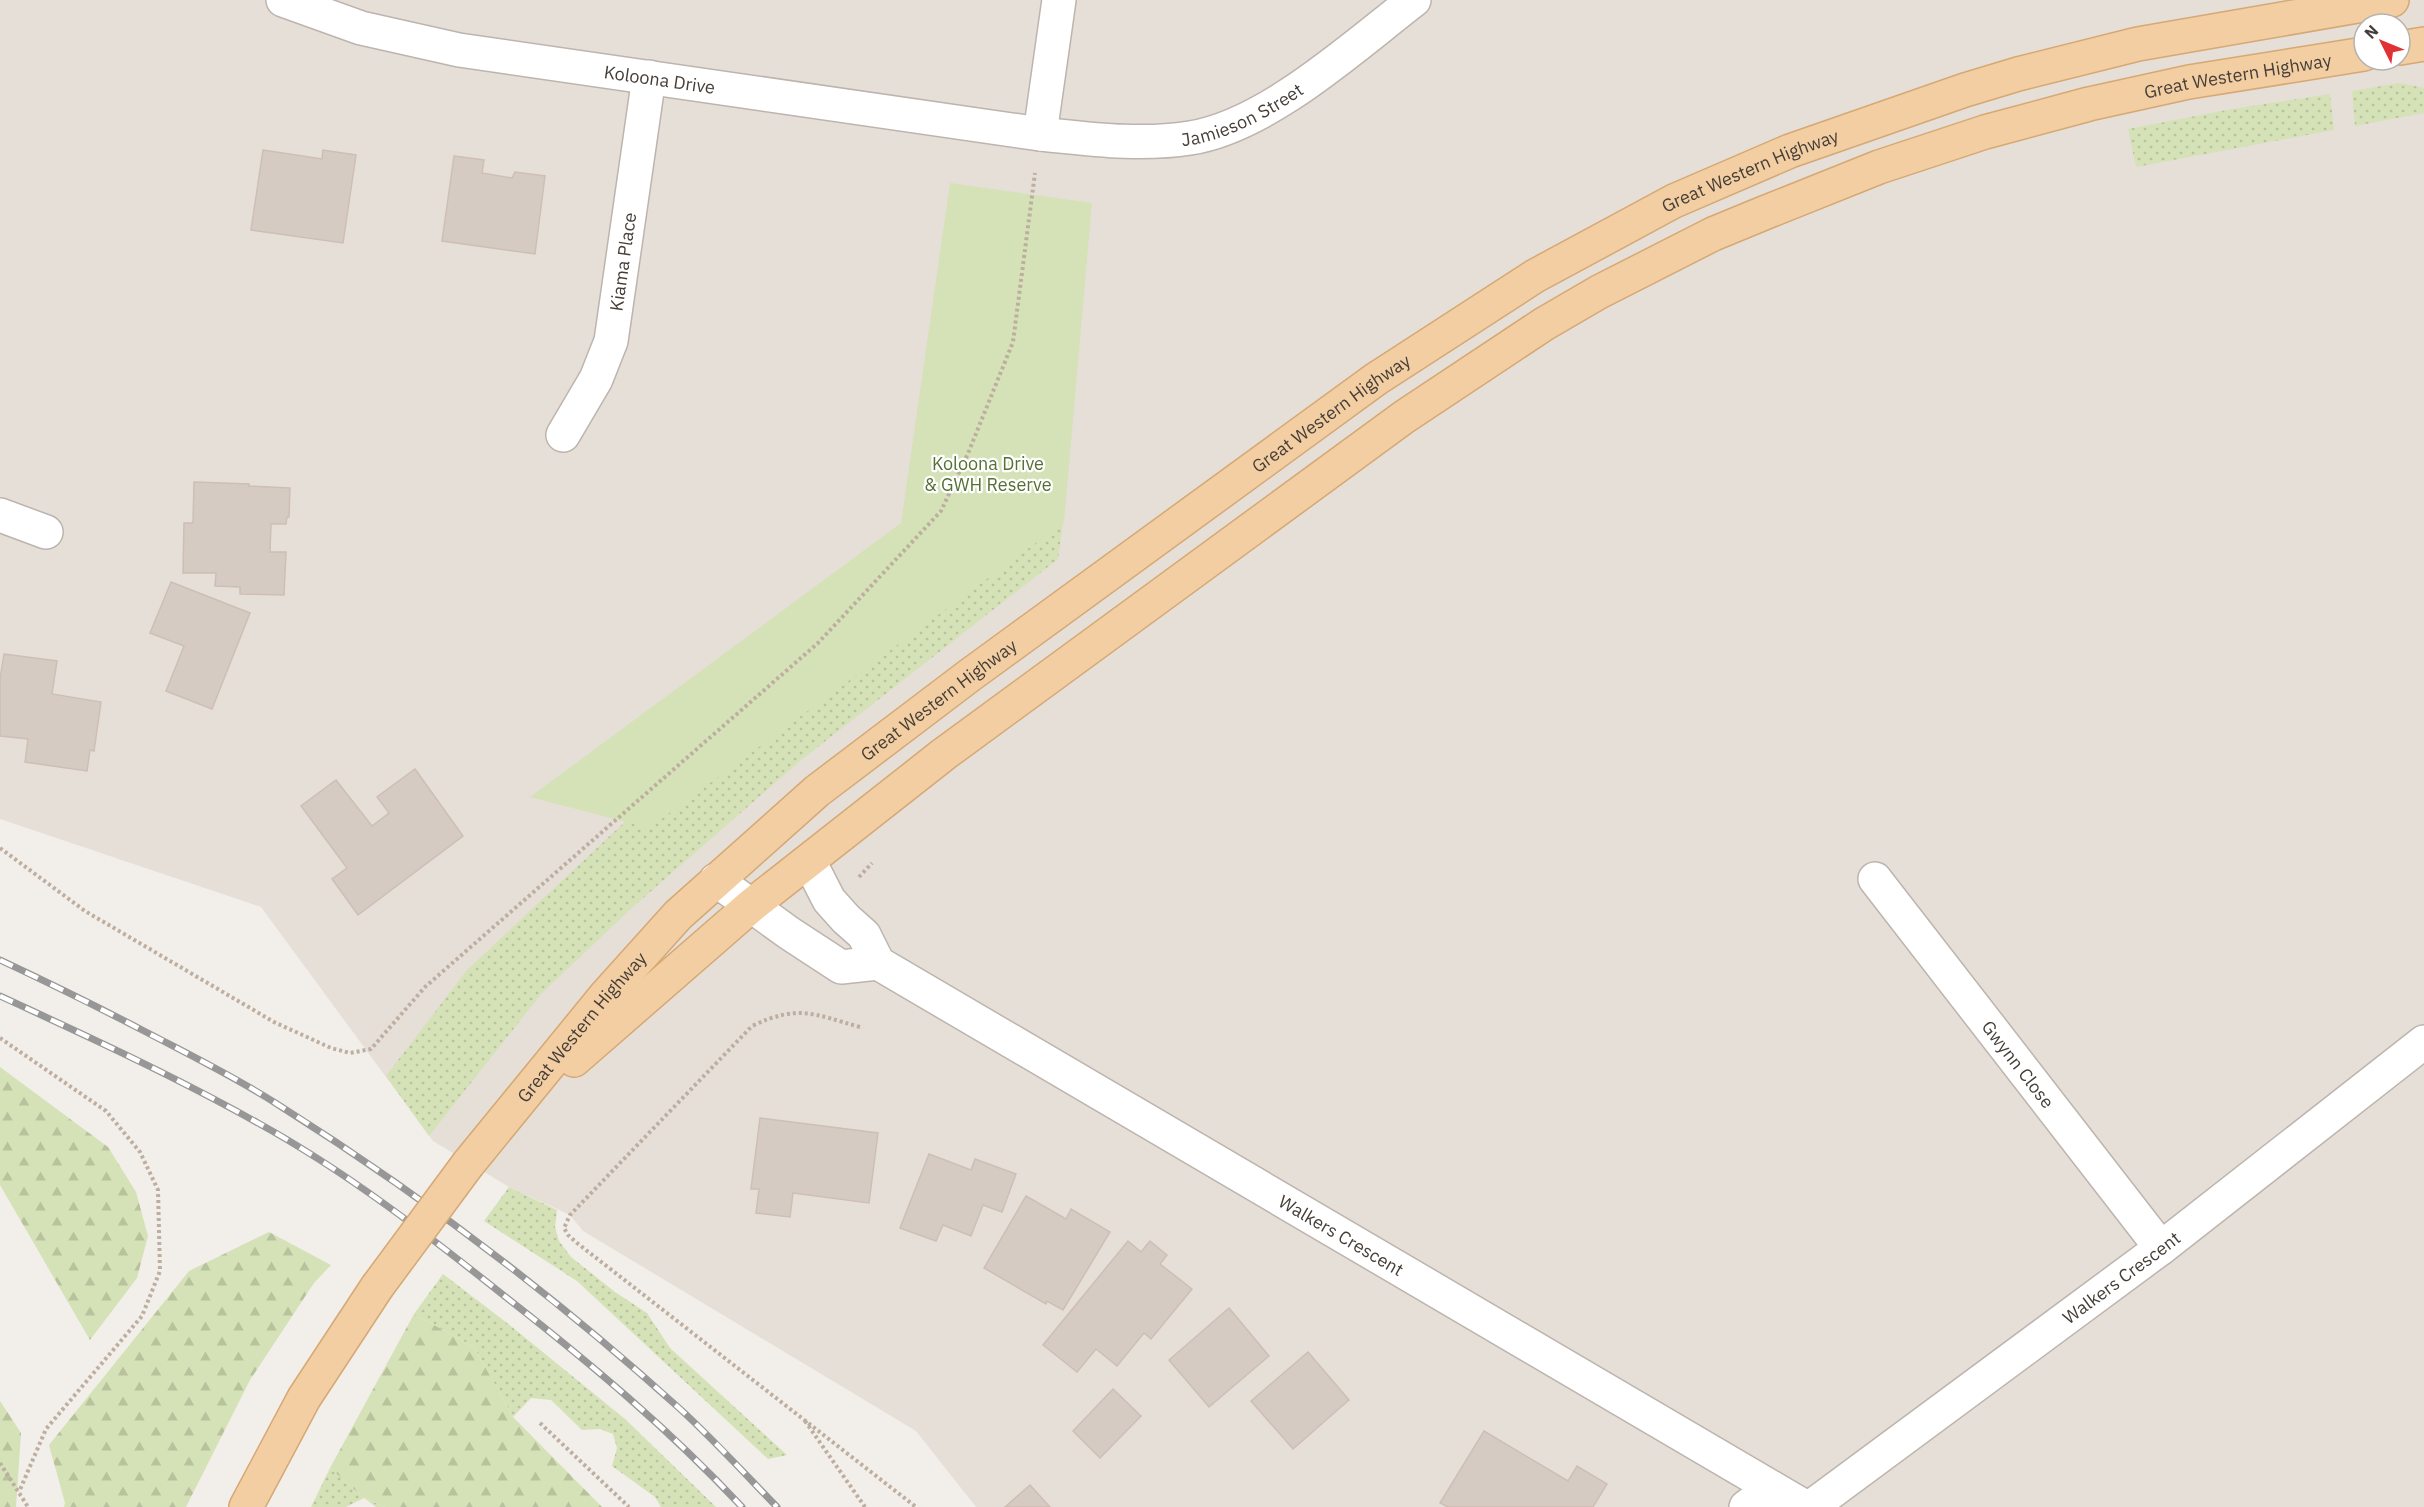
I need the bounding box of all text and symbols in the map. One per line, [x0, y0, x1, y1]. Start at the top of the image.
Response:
north arrow [2352, 12, 2412, 72]
text: N [2360, 21, 2382, 43]
street label: Great Western Highway [2142, 48, 2333, 103]
street label: Koloona Drive [603, 60, 717, 98]
street label: Jamieson Street [1180, 78, 1307, 151]
street label: Great Western Highway [1657, 123, 1842, 217]
street label: Kiama Place [604, 211, 641, 313]
street label: Great Western Highway [1247, 348, 1414, 477]
park label: Koloona Drive & GWH Reserve [924, 452, 1052, 496]
street label: Great Western Highway [855, 633, 1021, 766]
street label: Great Western Highway [512, 947, 651, 1107]
street label: Gwynn Close [1977, 1015, 2060, 1113]
street label: Walkers Crescent [1275, 1189, 1408, 1281]
street label: Walkers Crescent [2058, 1226, 2185, 1329]

